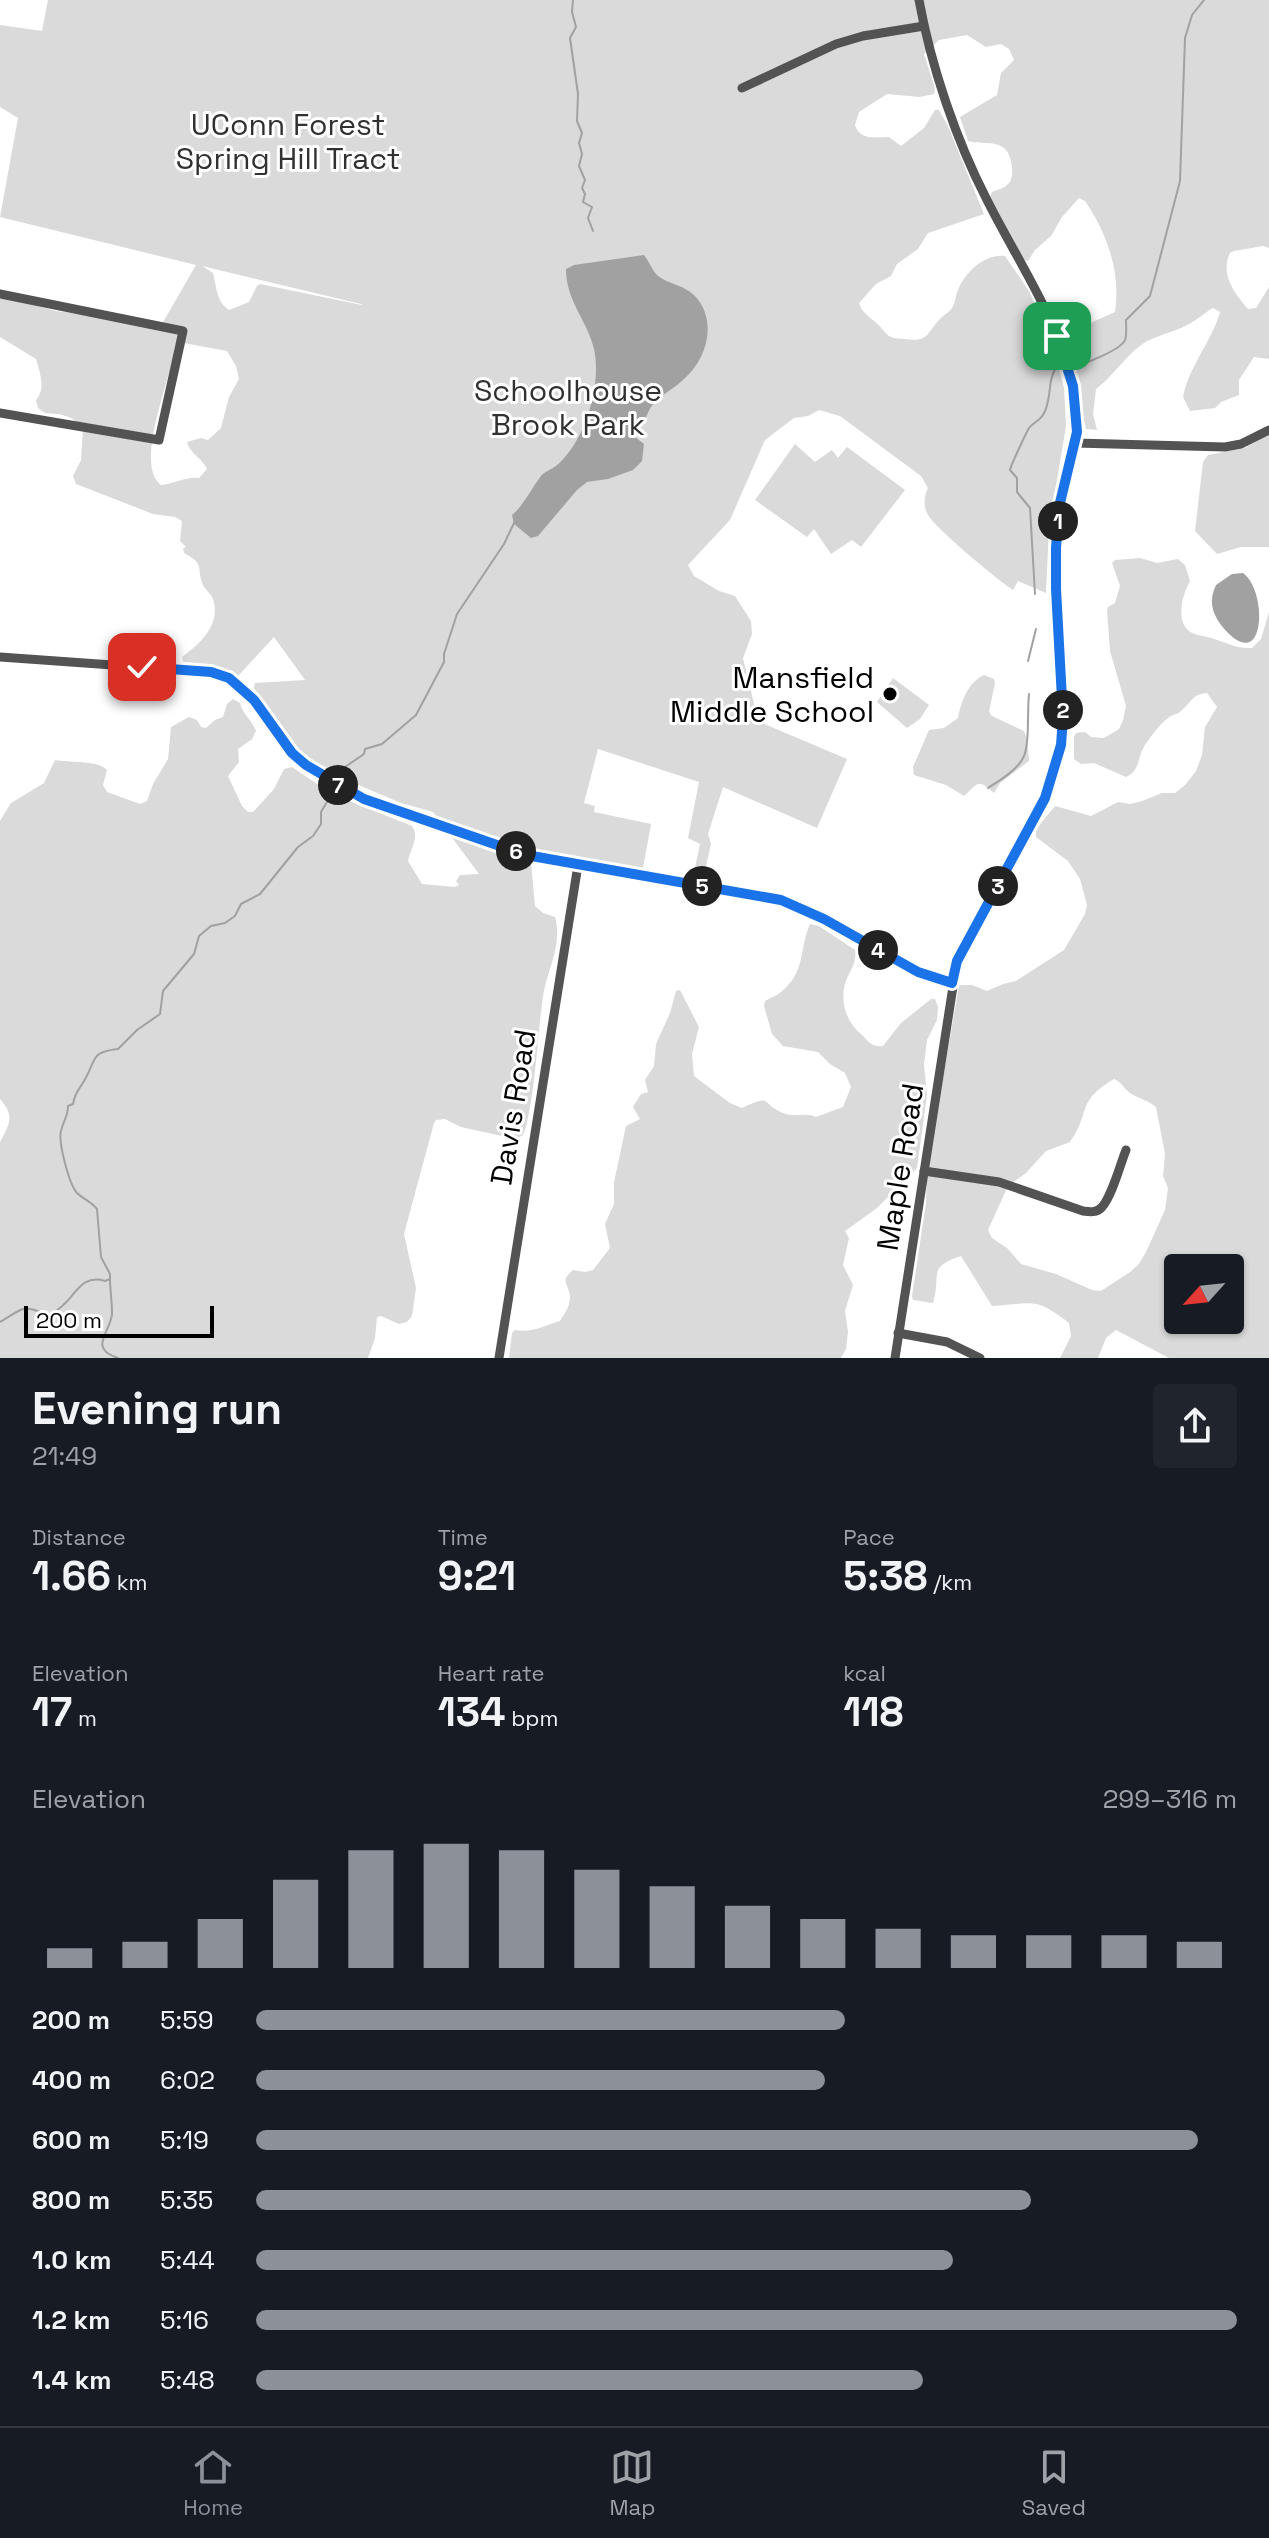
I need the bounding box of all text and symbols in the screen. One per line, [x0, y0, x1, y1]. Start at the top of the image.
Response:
park label: UConn Forest Spring Hill Tract [176, 105, 400, 178]
pin [1023, 302, 1091, 370]
icon: arrive [1035, 314, 1079, 358]
park label: Schoolhouse Brook Park [474, 371, 662, 444]
pin: 1 [1038, 501, 1078, 541]
text: 1 [1053, 507, 1063, 535]
pin [108, 633, 176, 701]
icon: check [120, 645, 164, 689]
place label: Mansfield Middle School [670, 658, 874, 731]
marker: Mansfield Middle School [881, 685, 899, 703]
pin: 2 [1043, 690, 1083, 730]
text: 2 [1056, 696, 1070, 724]
pin: 7 [318, 765, 358, 805]
text: 7 [332, 771, 344, 799]
pin: 6 [496, 831, 536, 871]
text: 6 [509, 837, 523, 865]
pin: 5 [682, 866, 722, 906]
pin: 3 [978, 866, 1018, 906]
text: 5 [695, 872, 709, 900]
text: 3 [991, 872, 1005, 900]
pin: 4 [858, 930, 898, 970]
text: 4 [871, 936, 885, 964]
street label: Davis Road [481, 1026, 545, 1188]
street label: Maple Road [868, 1080, 932, 1254]
north arrow [1164, 1254, 1244, 1334]
map controls [1164, 1254, 1244, 1334]
scale bar [24, 1302, 214, 1338]
text: 200 m [36, 1306, 102, 1334]
text: Evening run [32, 1381, 282, 1437]
button: share [1153, 1384, 1237, 1468]
text: 21:49 [32, 1439, 97, 1473]
text: Distance [32, 1523, 126, 1551]
text: Time [438, 1523, 488, 1551]
text: Pace [843, 1523, 895, 1551]
text: 1.66 [32, 1551, 111, 1602]
text: 9:21 [438, 1551, 516, 1602]
text: 5:38 [843, 1551, 928, 1602]
text: km [111, 1568, 147, 1596]
text: /km [928, 1568, 972, 1596]
text: Elevation [32, 1659, 128, 1687]
text: Heart rate [438, 1659, 544, 1687]
text: kcal [843, 1659, 886, 1687]
text: 17 [32, 1687, 72, 1738]
text: 134 [438, 1687, 506, 1738]
text: 118 [843, 1687, 904, 1738]
text: m [72, 1704, 97, 1732]
text: bpm [506, 1704, 558, 1732]
text: Elevation [32, 1782, 146, 1816]
text: 299–316 m [1103, 1782, 1237, 1816]
text: 200 m [32, 2003, 110, 2037]
text: 5:59 [160, 2003, 214, 2037]
text: 400 m [32, 2063, 111, 2097]
text: 6:02 [160, 2063, 215, 2097]
text: 600 m [32, 2123, 111, 2157]
text: 5:19 [160, 2123, 209, 2157]
text: 800 m [32, 2183, 110, 2217]
text: 5:35 [160, 2183, 213, 2217]
text: 1.0 km [32, 2243, 112, 2277]
text: 5:44 [160, 2243, 215, 2277]
text: 1.2 km [32, 2303, 110, 2337]
text: 5:16 [160, 2303, 209, 2337]
text: 1.4 km [32, 2363, 112, 2397]
text: 5:48 [160, 2363, 215, 2397]
tab: Home [183, 2445, 243, 2521]
tab: Map [609, 2445, 655, 2521]
tab: Saved [1022, 2445, 1086, 2521]

